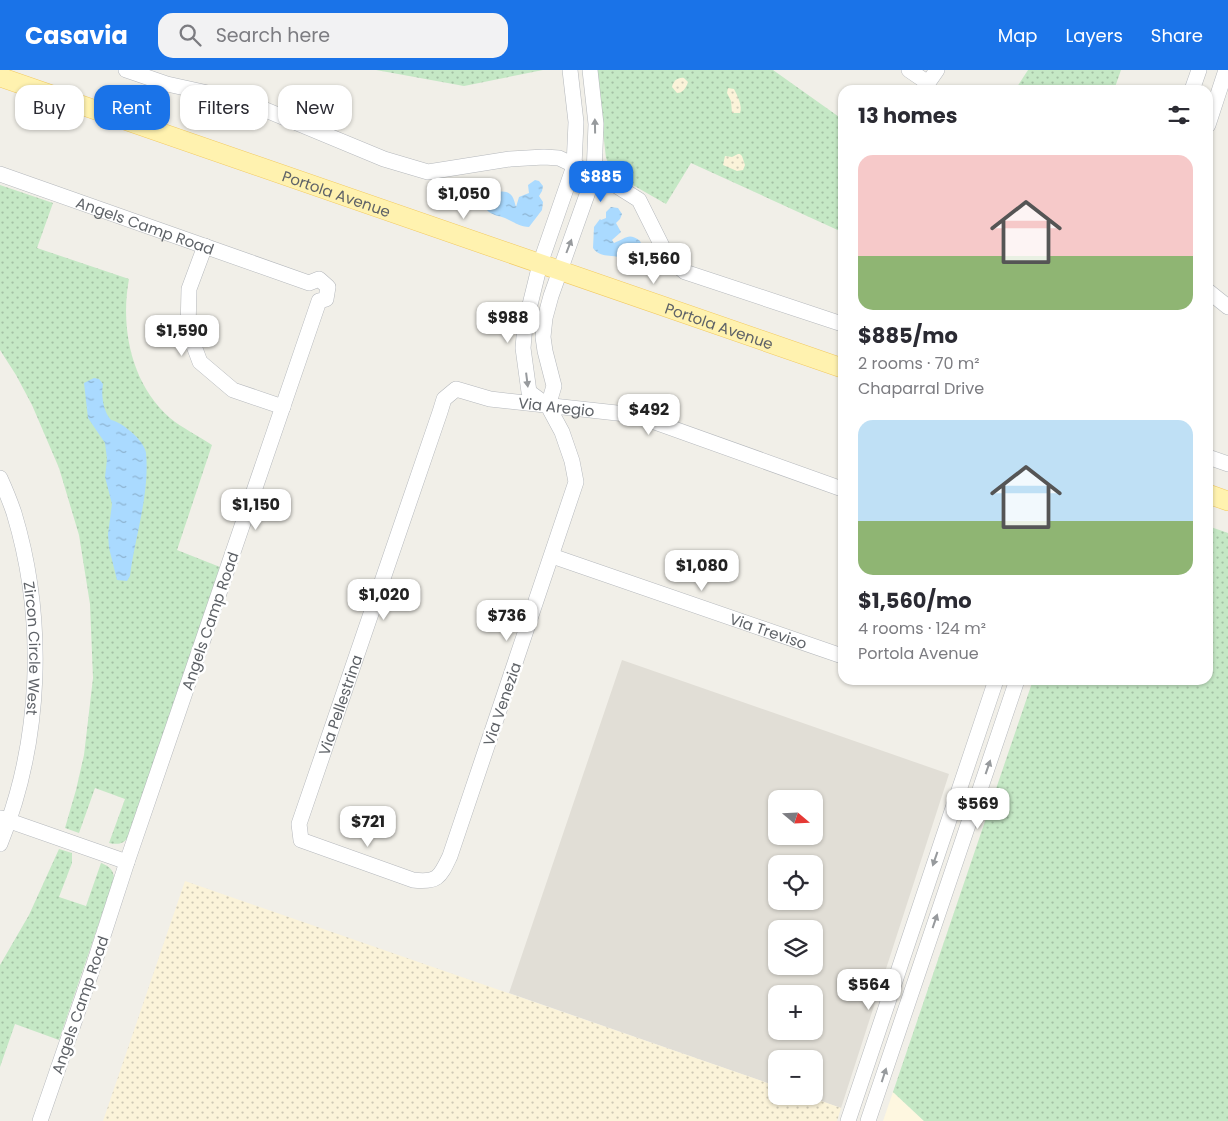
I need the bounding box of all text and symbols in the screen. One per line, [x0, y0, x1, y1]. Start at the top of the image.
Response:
search box [158, 13, 508, 58]
text: Casavia [25, 19, 128, 52]
icon: search [176, 21, 204, 49]
text: Search here [216, 22, 330, 49]
text: Map [998, 23, 1038, 48]
text: Layers [1066, 23, 1123, 48]
text: Share [1151, 23, 1203, 48]
chip: Buy [15, 85, 84, 130]
chip: Rent [94, 85, 170, 130]
chip: Filters [180, 85, 268, 130]
chip: New [278, 85, 352, 130]
text: 13 homes [858, 101, 957, 130]
icon: filters [1165, 101, 1193, 129]
one-way arrow [591, 118, 599, 134]
pin: $885 [571, 160, 631, 203]
street label: Portola Avenue [280, 165, 393, 222]
text: $885 [580, 165, 622, 188]
pin: $1,050 [423, 178, 505, 220]
text: $1,050 [438, 182, 490, 205]
icon: home [981, 187, 1071, 277]
street label: Angels Camp Road [73, 191, 217, 259]
one-way arrow [565, 238, 573, 253]
pin: $1,560 [613, 242, 695, 285]
text: $1,560 [628, 247, 680, 270]
street label: Portola Avenue [662, 297, 776, 354]
pin: $988 [478, 302, 538, 344]
text: $988 [487, 306, 529, 329]
pin: $1,590 [141, 314, 223, 357]
text: $1,590 [156, 319, 208, 342]
text: $885/mo [858, 321, 958, 350]
text: 2 rooms · 70 m² [858, 352, 980, 375]
one-way arrow [523, 373, 531, 389]
text: Chaparral Drive [858, 377, 984, 400]
street label: Via Aregio [517, 392, 596, 421]
pin: $492 [619, 394, 679, 436]
text: $492 [629, 398, 669, 421]
icon: home [981, 452, 1071, 542]
pin: $1,150 [215, 488, 297, 531]
text: $1,150 [232, 493, 280, 516]
street label: Angels Camp Road [176, 549, 244, 693]
pin: $1,080 [661, 550, 743, 592]
text: $1,080 [676, 554, 728, 577]
pin: $1,020 [343, 578, 425, 621]
street label: Zircon Circle West [19, 580, 46, 716]
text: $1,020 [358, 583, 410, 606]
text: $1,560/mo [858, 586, 972, 615]
pin: $736 [477, 600, 537, 642]
text: $736 [488, 604, 526, 627]
street label: Via Treviso [727, 608, 810, 654]
text: 4 rooms · 124 m² [858, 617, 986, 640]
text: Portola Avenue [858, 642, 979, 665]
street label: Via Pellestrina [313, 652, 367, 758]
street label: Via Venezia [478, 659, 526, 749]
one-way arrow [984, 759, 992, 774]
pin: $569 [948, 788, 1008, 830]
north arrow [768, 790, 822, 845]
map controls [768, 790, 823, 1105]
text: $569 [958, 792, 998, 815]
pin: $721 [338, 806, 398, 848]
text: $721 [351, 810, 385, 833]
one-way arrow [931, 851, 938, 866]
button: locate [768, 855, 823, 910]
one-way arrow [932, 913, 939, 928]
button: layers [768, 920, 823, 975]
street label: Angels Camp Road [46, 933, 114, 1077]
pin: $564 [839, 968, 899, 1011]
text: $564 [848, 973, 890, 996]
button: + [768, 985, 823, 1040]
button: − [768, 1050, 823, 1105]
one-way arrow [880, 1067, 888, 1082]

